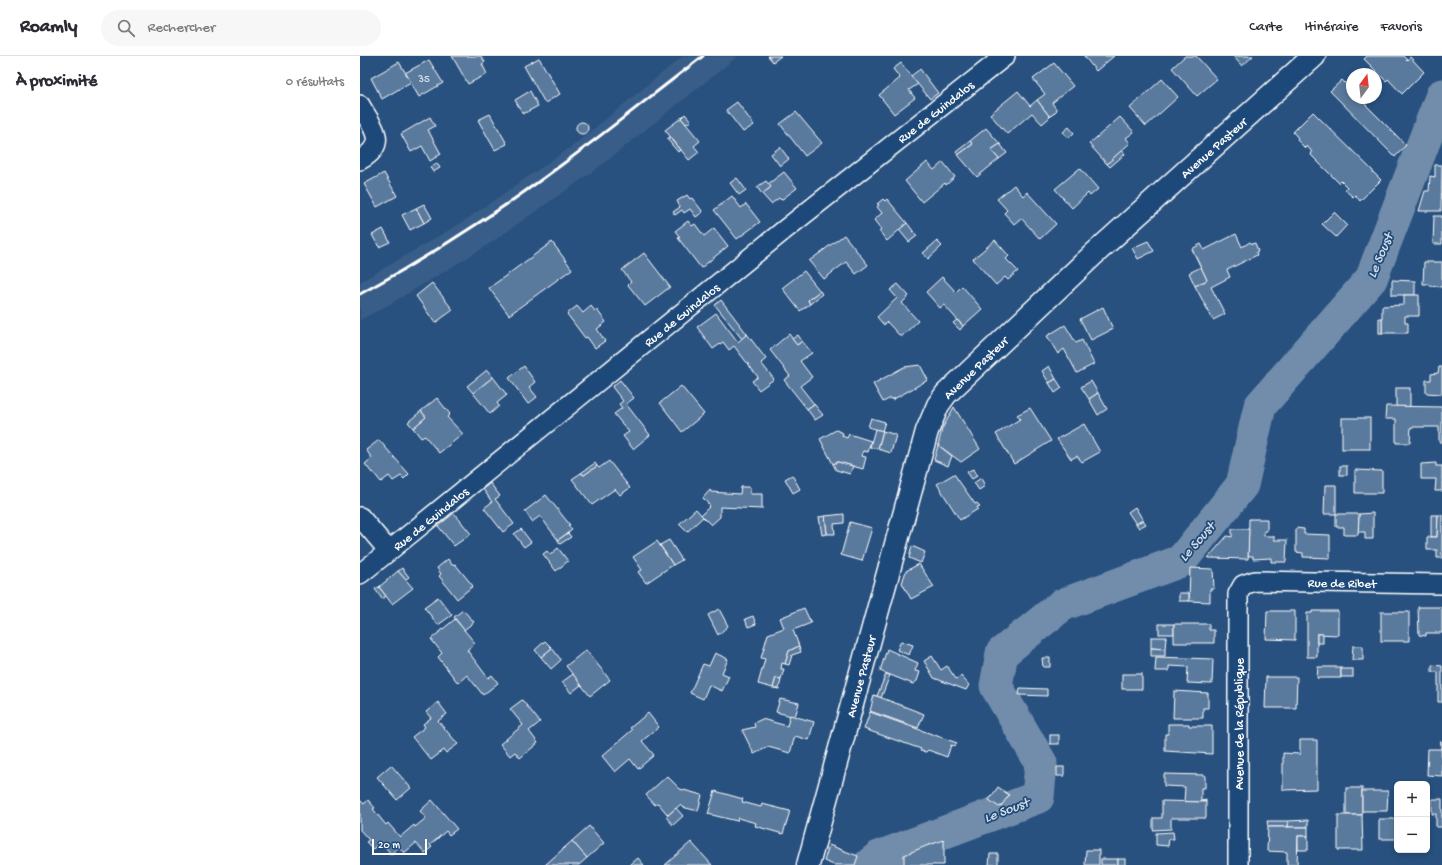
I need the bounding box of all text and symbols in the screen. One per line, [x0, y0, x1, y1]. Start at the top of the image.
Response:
search box [101, 10, 381, 46]
text: Roamly [20, 16, 77, 39]
icon: search [115, 17, 137, 39]
text: Rechercher [147, 19, 215, 37]
text: Carte [1249, 19, 1283, 36]
text: Itinéraire [1305, 19, 1358, 36]
text: Favoris [1380, 19, 1422, 36]
north arrow [1346, 68, 1382, 104]
text: À proximité [16, 72, 97, 92]
house number: 35 [417, 74, 430, 86]
text: 0 résultats [286, 75, 344, 90]
street label: Rue de Guindalos [895, 78, 979, 147]
street label: Avenue Pasteur [1178, 114, 1252, 183]
water label: Le Soust [1364, 229, 1399, 281]
street label: Rue de Guindalos [642, 280, 724, 351]
street label: Avenue Pasteur [941, 333, 1013, 403]
street label: Rue de Guindalos [391, 484, 473, 555]
water label: Le Soust [1176, 518, 1221, 566]
street label: Rue de Ribet [1308, 576, 1378, 593]
street label: Avenue Pasteur [844, 633, 881, 719]
street label: Avenue de la République [1233, 658, 1248, 790]
map controls [1394, 781, 1430, 853]
button: + [1394, 781, 1430, 817]
water label: Le Soust [982, 794, 1034, 828]
button: − [1394, 817, 1430, 853]
scale bar [372, 837, 427, 856]
text: 20 m [378, 840, 400, 852]

